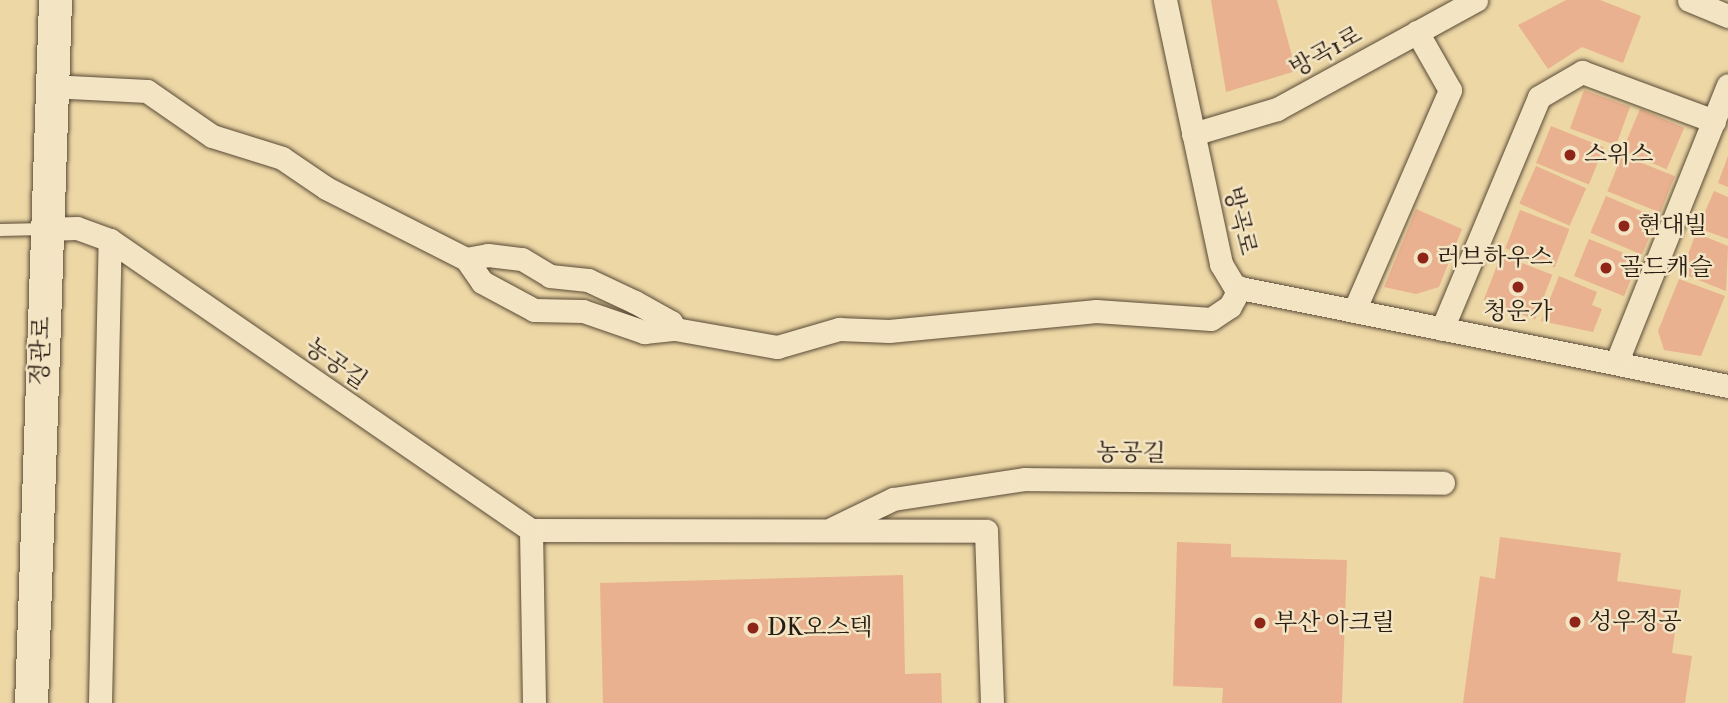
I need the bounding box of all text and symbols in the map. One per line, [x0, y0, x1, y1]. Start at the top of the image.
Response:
street label: 방곡1로 [1285, 20, 1367, 84]
place label: 스위스 [1584, 141, 1654, 169]
marker: 스위스 [1562, 147, 1578, 163]
street label: 방곡로 [1218, 184, 1262, 258]
place label: 현대빌 [1638, 212, 1708, 240]
marker: 현대빌 [1616, 218, 1632, 234]
place label: 러브하우스 [1437, 244, 1553, 272]
marker: 러브하우스 [1415, 250, 1431, 266]
place label: 골드캐슬 [1620, 254, 1713, 282]
marker: 골드캐슬 [1598, 260, 1614, 276]
marker: 청운가 [1510, 279, 1526, 295]
place label: 청운가 [1483, 298, 1553, 326]
street label: 정관로 [25, 316, 57, 386]
street label: 농공길 [299, 332, 373, 396]
street label: 농공길 [1096, 438, 1166, 468]
place label: 성우정공 [1589, 608, 1682, 636]
place label: 부산 아크릴 [1274, 609, 1395, 637]
place label: DK오스텍 [767, 614, 873, 642]
marker: 성우정공 [1567, 614, 1583, 630]
marker: 부산 아크릴 [1252, 615, 1268, 631]
marker: DK오스텍 [745, 620, 761, 636]

